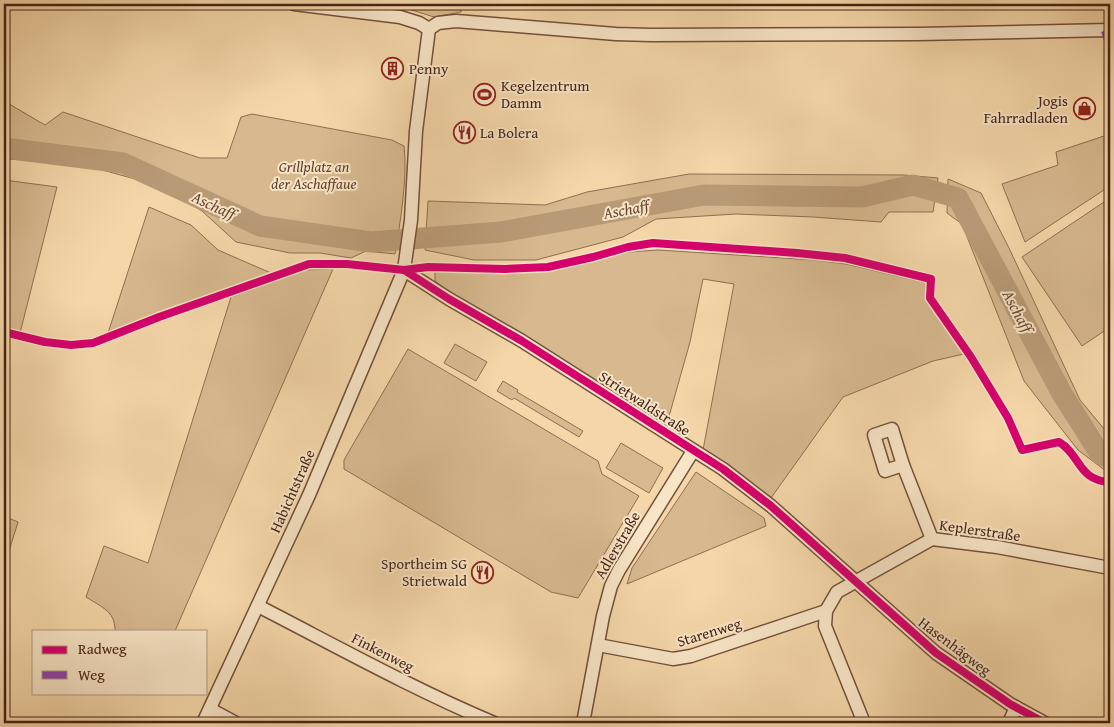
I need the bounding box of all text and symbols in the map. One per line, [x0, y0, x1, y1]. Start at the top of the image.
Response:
building icon: Penny [381, 56, 405, 80]
place label: Penny [409, 58, 449, 79]
place label: Kegelzentrum Damm [501, 75, 590, 113]
sports icon: Kegelzentrum Damm [473, 82, 497, 106]
place label: Jogis Fahrradladen [984, 90, 1069, 128]
shop icon: Jogis Fahrradladen [1072, 97, 1096, 121]
restaurant icon: La Bolera [452, 120, 476, 144]
place label: La Bolera [480, 122, 538, 143]
park label: Grillplatz an der Aschaffaue [271, 156, 357, 194]
water label: Aschaff [187, 184, 242, 227]
water label: Aschaff [600, 193, 653, 225]
water label: Aschaff [996, 284, 1041, 339]
street label: Strietwaldstraße [595, 366, 695, 440]
street label: Habichtstraße [264, 446, 320, 536]
street label: Adlerstraße [589, 507, 645, 583]
street label: Keplerstraße [938, 514, 1022, 546]
place label: Sportheim SG Strietwald [381, 553, 467, 591]
restaurant icon: Sportheim SG Strietwald [471, 560, 495, 584]
street label: Starenweg [674, 612, 744, 652]
street label: Hasenhägweg [914, 612, 996, 681]
street label: Finkenweg [348, 627, 418, 677]
legend [32, 630, 208, 694]
text: Radweg [78, 638, 127, 659]
text: Weg [78, 664, 105, 685]

